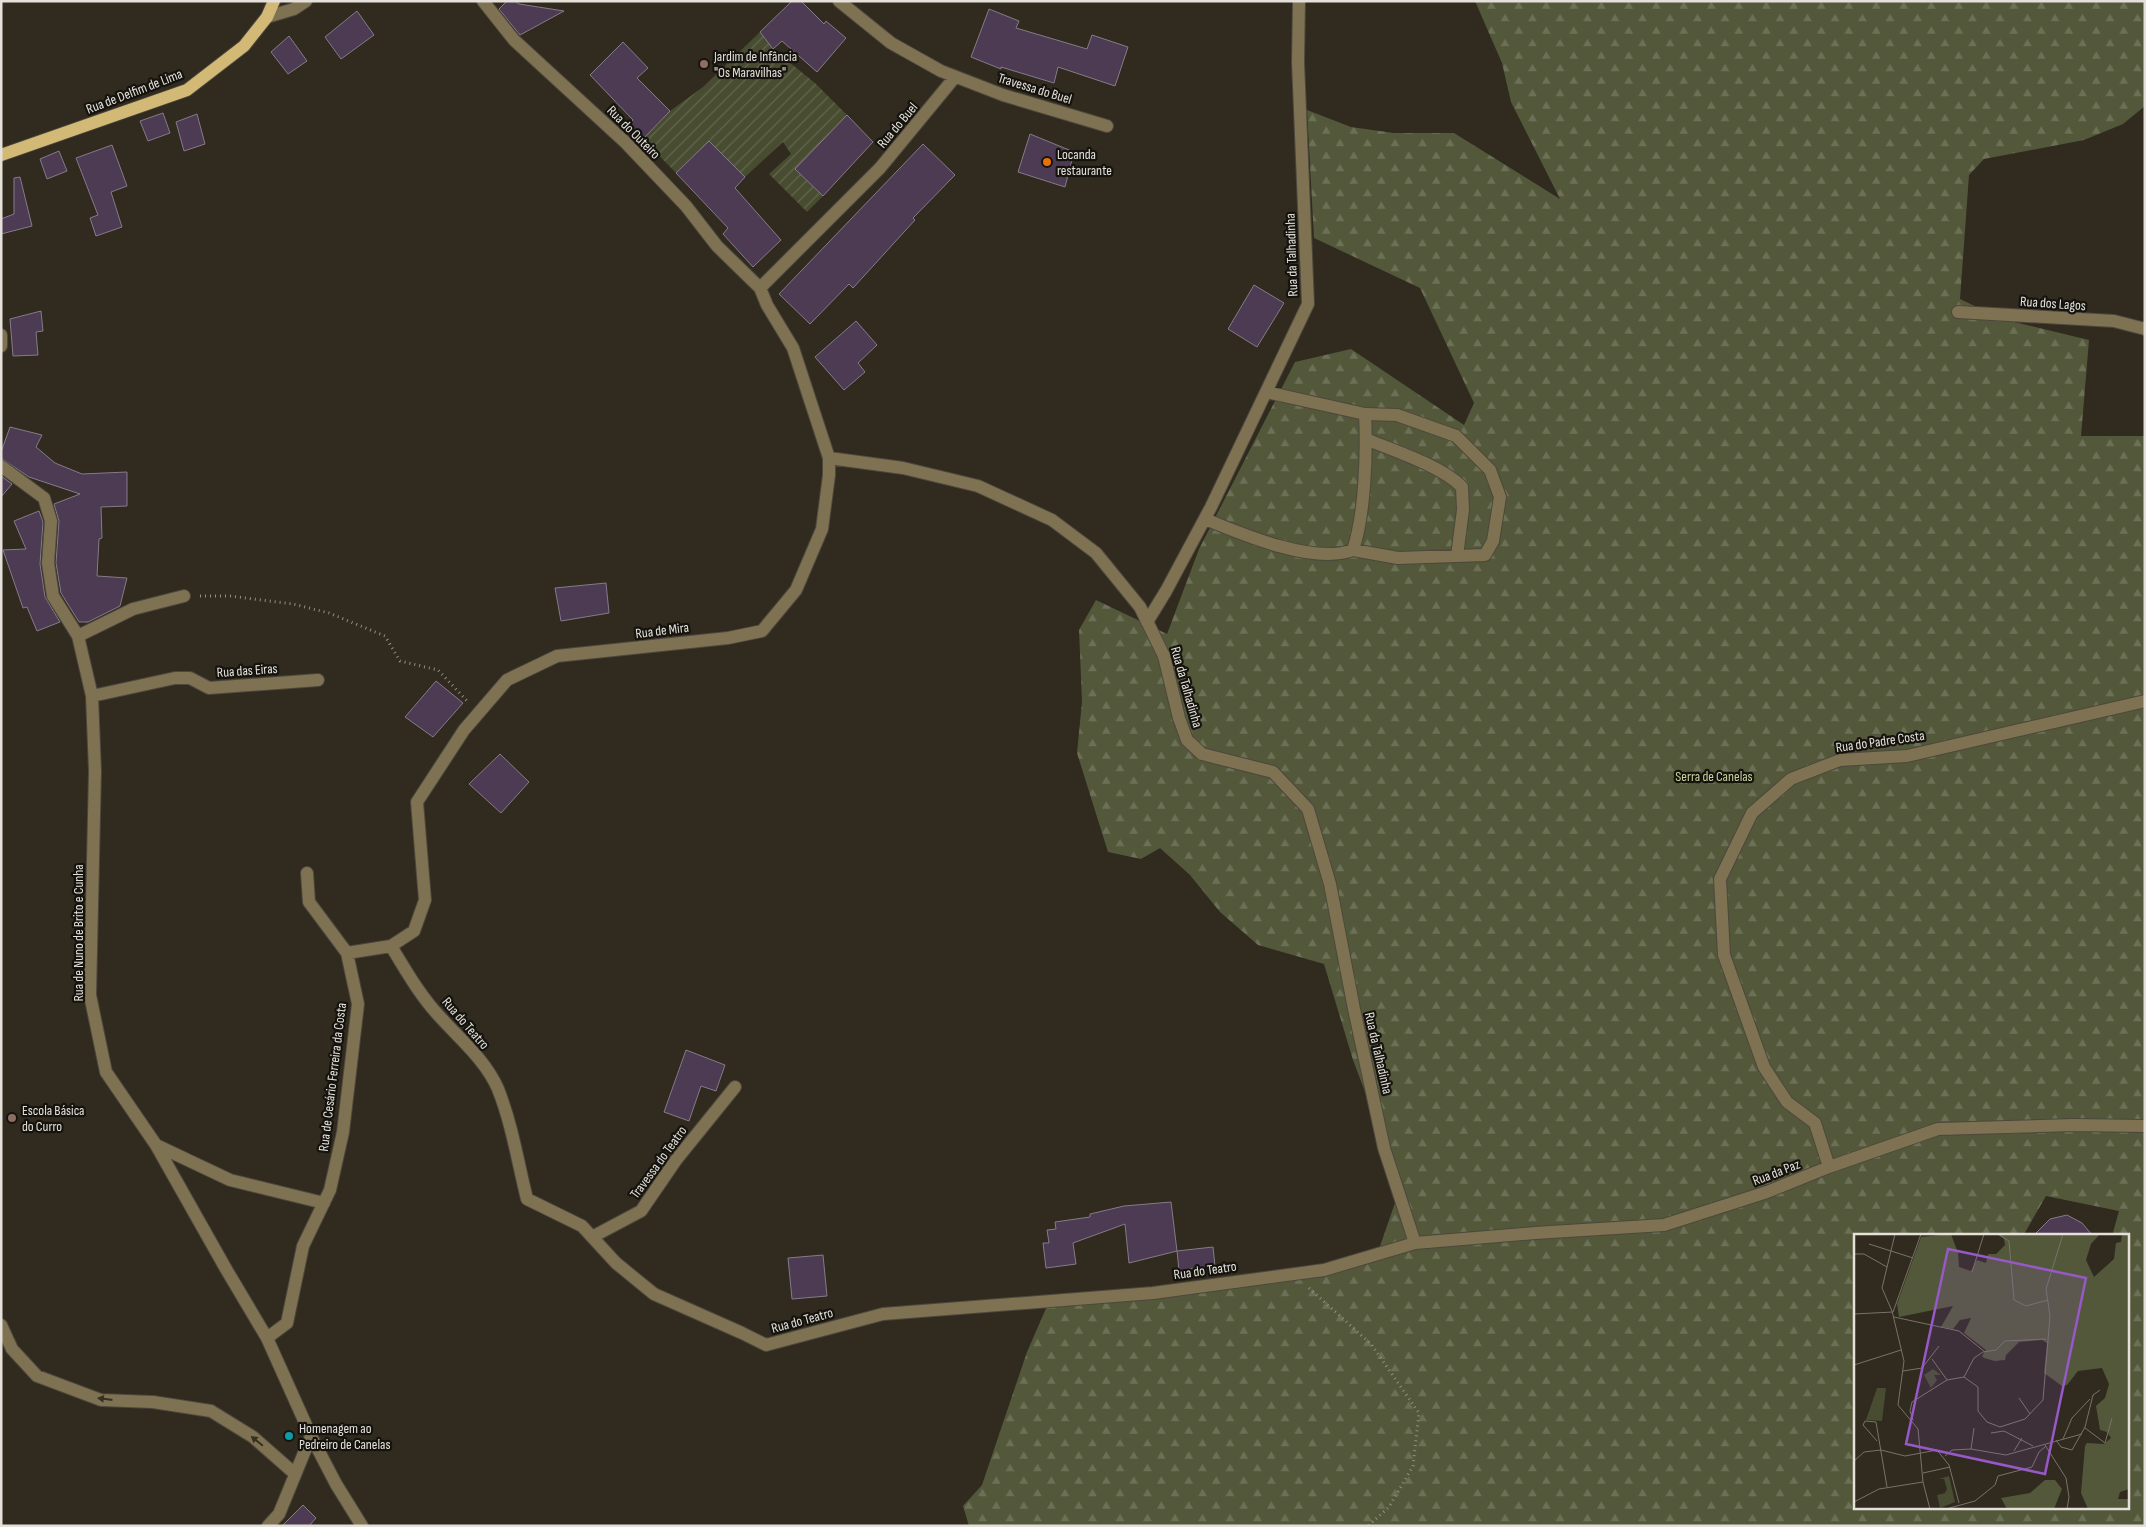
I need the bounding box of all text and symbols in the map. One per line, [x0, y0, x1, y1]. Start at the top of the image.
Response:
place label: Jardim de Infância "Os Maravilhas" [713, 48, 797, 81]
marker: Jardim de Infância "Os Maravilhas" [698, 58, 710, 70]
street label: Rua de Delfim de Lima [84, 65, 185, 118]
street label: Travessa do Buel [996, 69, 1074, 108]
street label: Rua do Buel [873, 99, 921, 152]
street label: Rua do Outeiro [603, 102, 664, 163]
place label: Locanda restaurante [1057, 146, 1112, 179]
marker: Locanda restaurante [1041, 156, 1053, 168]
street label: Rua da Talhadinha [1282, 213, 1301, 297]
street label: Rua dos Lagos [2020, 293, 2086, 314]
street label: Rua de Mira [634, 619, 690, 642]
street label: Rua da Talhadinha [1167, 645, 1206, 730]
street label: Rua das Eiras [216, 660, 278, 681]
street label: Rua do Padre Costa [1835, 727, 1926, 756]
park label: Serra de Canelas [1675, 768, 1753, 785]
street label: Rua de Nuno de Brito e Cunha [70, 864, 87, 1002]
street label: Rua do Teatro [438, 994, 493, 1053]
street label: Rua de Cesário Ferreira da Costa [315, 1002, 350, 1152]
street label: Rua da Talhadinha [1361, 1011, 1396, 1096]
place label: Escola Básica do Curro [22, 1102, 84, 1135]
marker: Escola Básica do Curro [6, 1112, 18, 1124]
street label: Travessa do Teatro [626, 1122, 691, 1202]
street label: Rua da Paz [1750, 1156, 1802, 1189]
inset map [1854, 1234, 2128, 1510]
street label: Rua do Teatro [1172, 1258, 1238, 1283]
street label: Rua do Teatro [769, 1304, 835, 1337]
one-way arrow [96, 1395, 112, 1403]
place label: Homenagem ao Pedreiro de Canelas [299, 1420, 391, 1453]
marker: Homenagem ao Pedreiro de Canelas [283, 1430, 295, 1442]
one-way arrow [251, 1436, 264, 1447]

